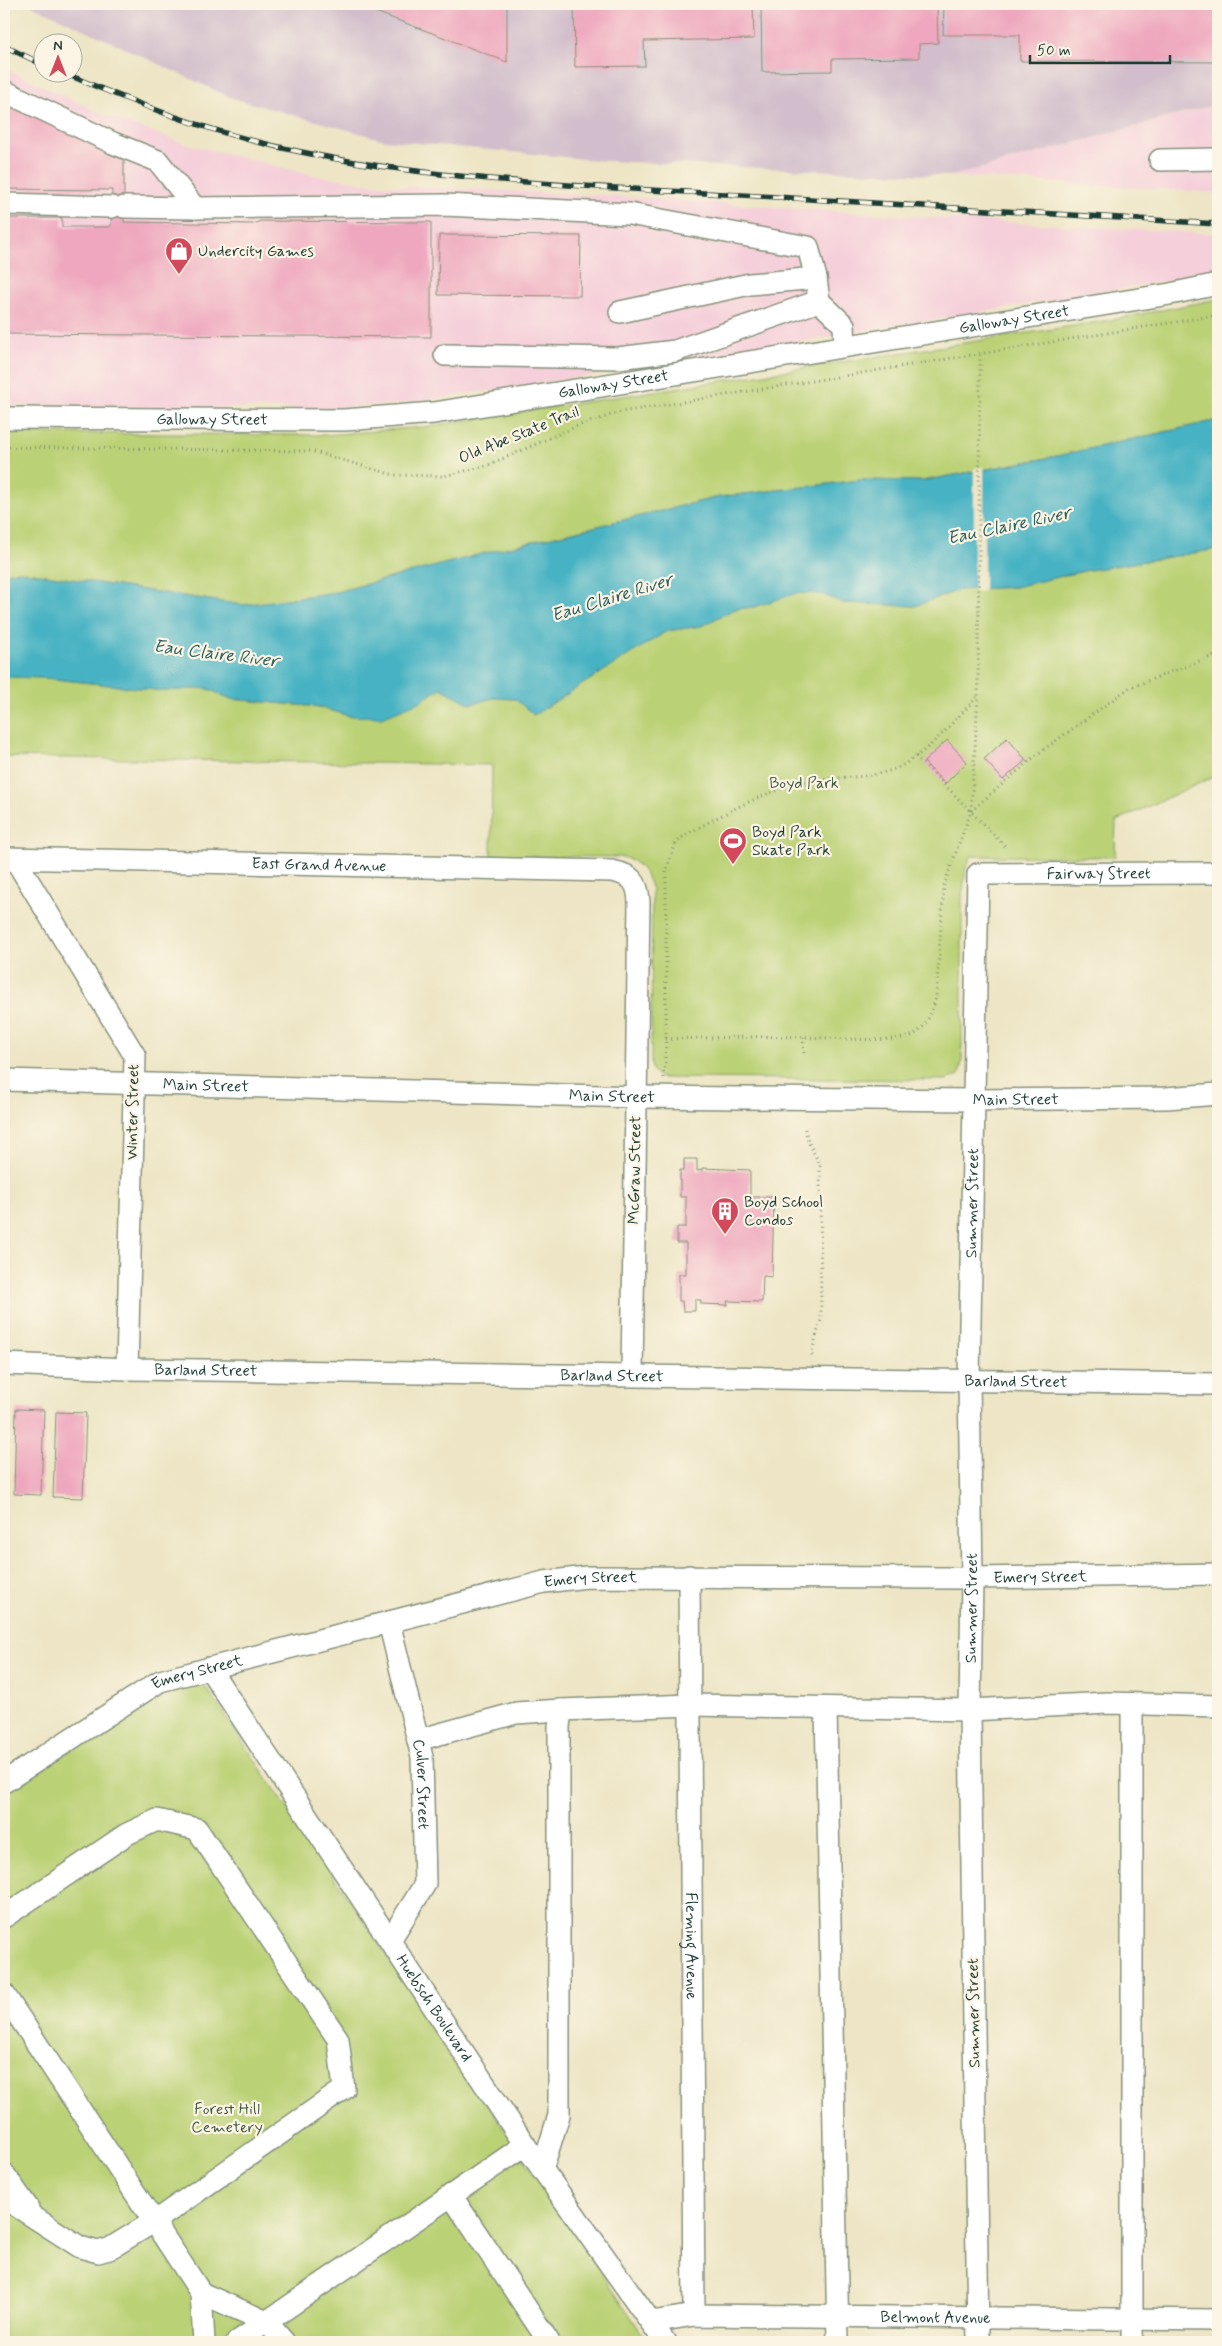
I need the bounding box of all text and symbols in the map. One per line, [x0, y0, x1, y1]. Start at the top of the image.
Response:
north arrow [32, 32, 82, 82]
scale bar [1030, 32, 1170, 64]
text: N [53, 37, 63, 55]
text: 50 m [1037, 41, 1071, 61]
shop icon: Undercity Games [164, 236, 194, 275]
place label: Undercity Games [198, 241, 314, 262]
street label: Galloway Street [957, 300, 1071, 338]
street label: Galloway Street [557, 365, 671, 403]
street label: Old Abe State Trail [456, 401, 582, 469]
street label: Galloway Street [156, 408, 268, 430]
water label: Eau Claire River [945, 501, 1075, 551]
water label: Eau Claire River [548, 567, 678, 628]
water label: Eau Claire River [152, 634, 282, 674]
park label: Boyd Park [769, 773, 839, 794]
place label: Boyd Park Skate Park [752, 822, 830, 861]
sports icon: Boyd Park Skate Park [718, 826, 748, 865]
street label: East Grand Avenue [251, 853, 386, 877]
street label: Fairway Street [1047, 863, 1151, 884]
street label: Winter Street [122, 1064, 144, 1160]
street label: Main Street [163, 1074, 250, 1097]
street label: Main Street [568, 1085, 655, 1108]
street label: Main Street [973, 1089, 1059, 1111]
street label: McGraw Street [624, 1115, 646, 1225]
street label: Summer Street [961, 1148, 984, 1258]
place label: Boyd School Condos [744, 1192, 823, 1231]
building icon: Boyd School Condos [710, 1196, 740, 1235]
street label: Barland Street [154, 1359, 258, 1381]
street label: Barland Street [560, 1364, 664, 1387]
street label: Barland Street [964, 1370, 1068, 1392]
street label: Summer Street [960, 1553, 983, 1663]
street label: Emery Street [543, 1566, 638, 1592]
street label: Emery Street [993, 1566, 1088, 1588]
street label: Emery Street [147, 1649, 245, 1694]
street label: Culver Street [407, 1737, 434, 1830]
street label: Fleming Avenue [680, 1892, 702, 2000]
street label: Huebsch Boulevard [391, 1951, 477, 2066]
street label: Summer Street [963, 1958, 985, 2068]
park label: Forest Hill Cemetery [191, 2099, 263, 2138]
street label: Belmont Avenue [880, 2306, 991, 2328]

